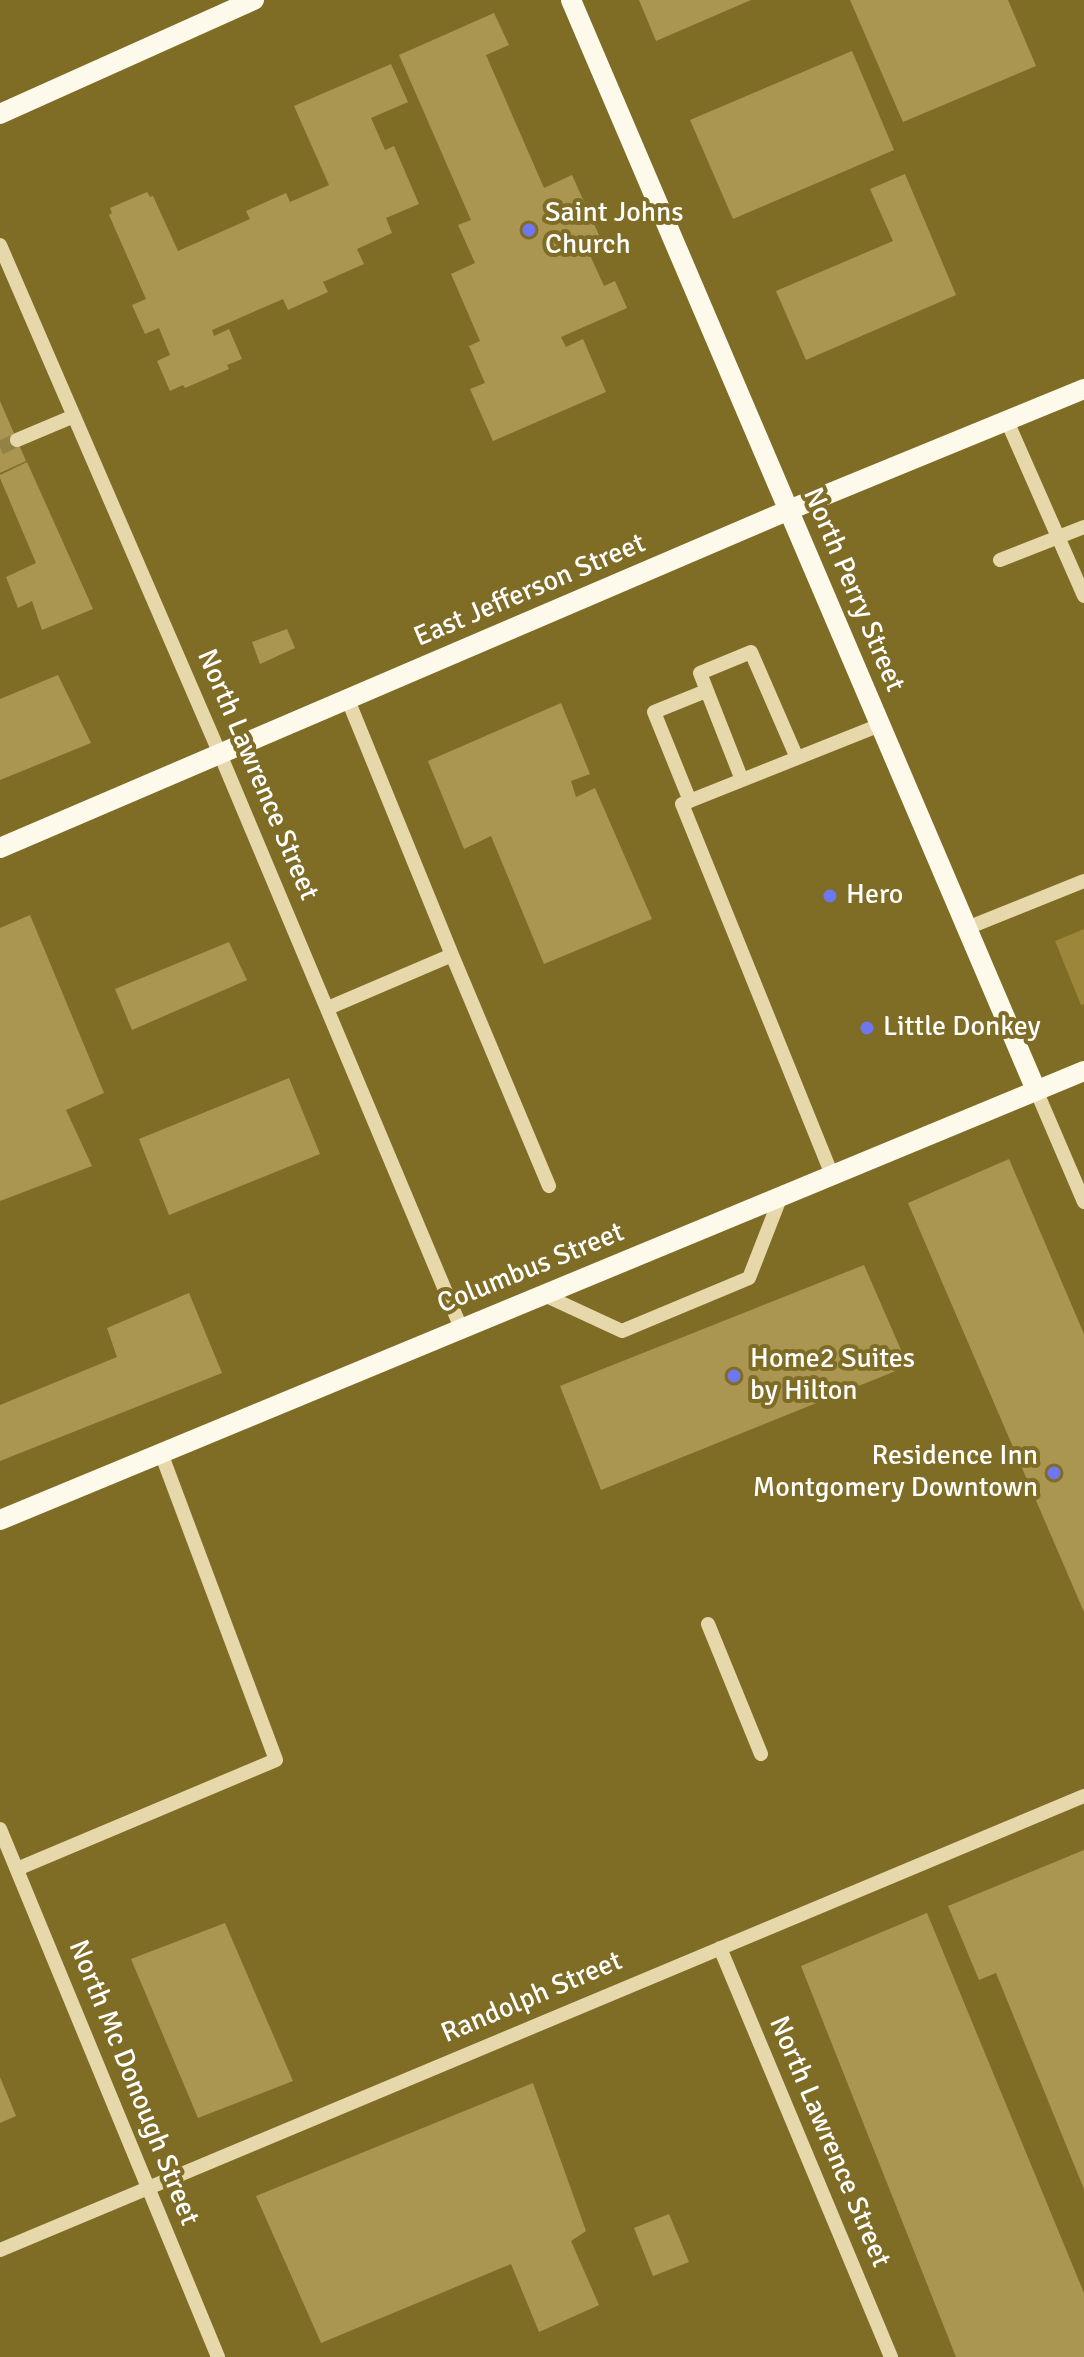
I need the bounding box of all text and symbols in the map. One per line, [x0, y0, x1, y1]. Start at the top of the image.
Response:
place label: Saint Johns Church [545, 197, 684, 263]
marker: Saint Johns Church [520, 221, 538, 239]
street label: North Perry Street [795, 483, 911, 697]
street label: East Jefferson Street [409, 527, 651, 655]
street label: North Lawrence Street [189, 644, 325, 906]
place label: Hero [846, 879, 903, 913]
marker: Hero [821, 887, 839, 905]
place label: Little Donkey [883, 1011, 1040, 1045]
marker: Little Donkey [858, 1019, 876, 1037]
street label: Columbus Street [433, 1216, 629, 1322]
place label: Home2 Suites by Hilton [750, 1343, 915, 1409]
marker: Home2 Suites by Hilton [725, 1367, 743, 1385]
place label: Residence Inn Montgomery Downtown [753, 1440, 1038, 1506]
marker: Residence Inn Montgomery Downtown [1045, 1464, 1063, 1482]
street label: North Mc Donough Street [60, 1935, 206, 2231]
street label: Randolph Street [437, 1945, 627, 2051]
street label: North Lawrence Street [761, 2011, 897, 2273]

